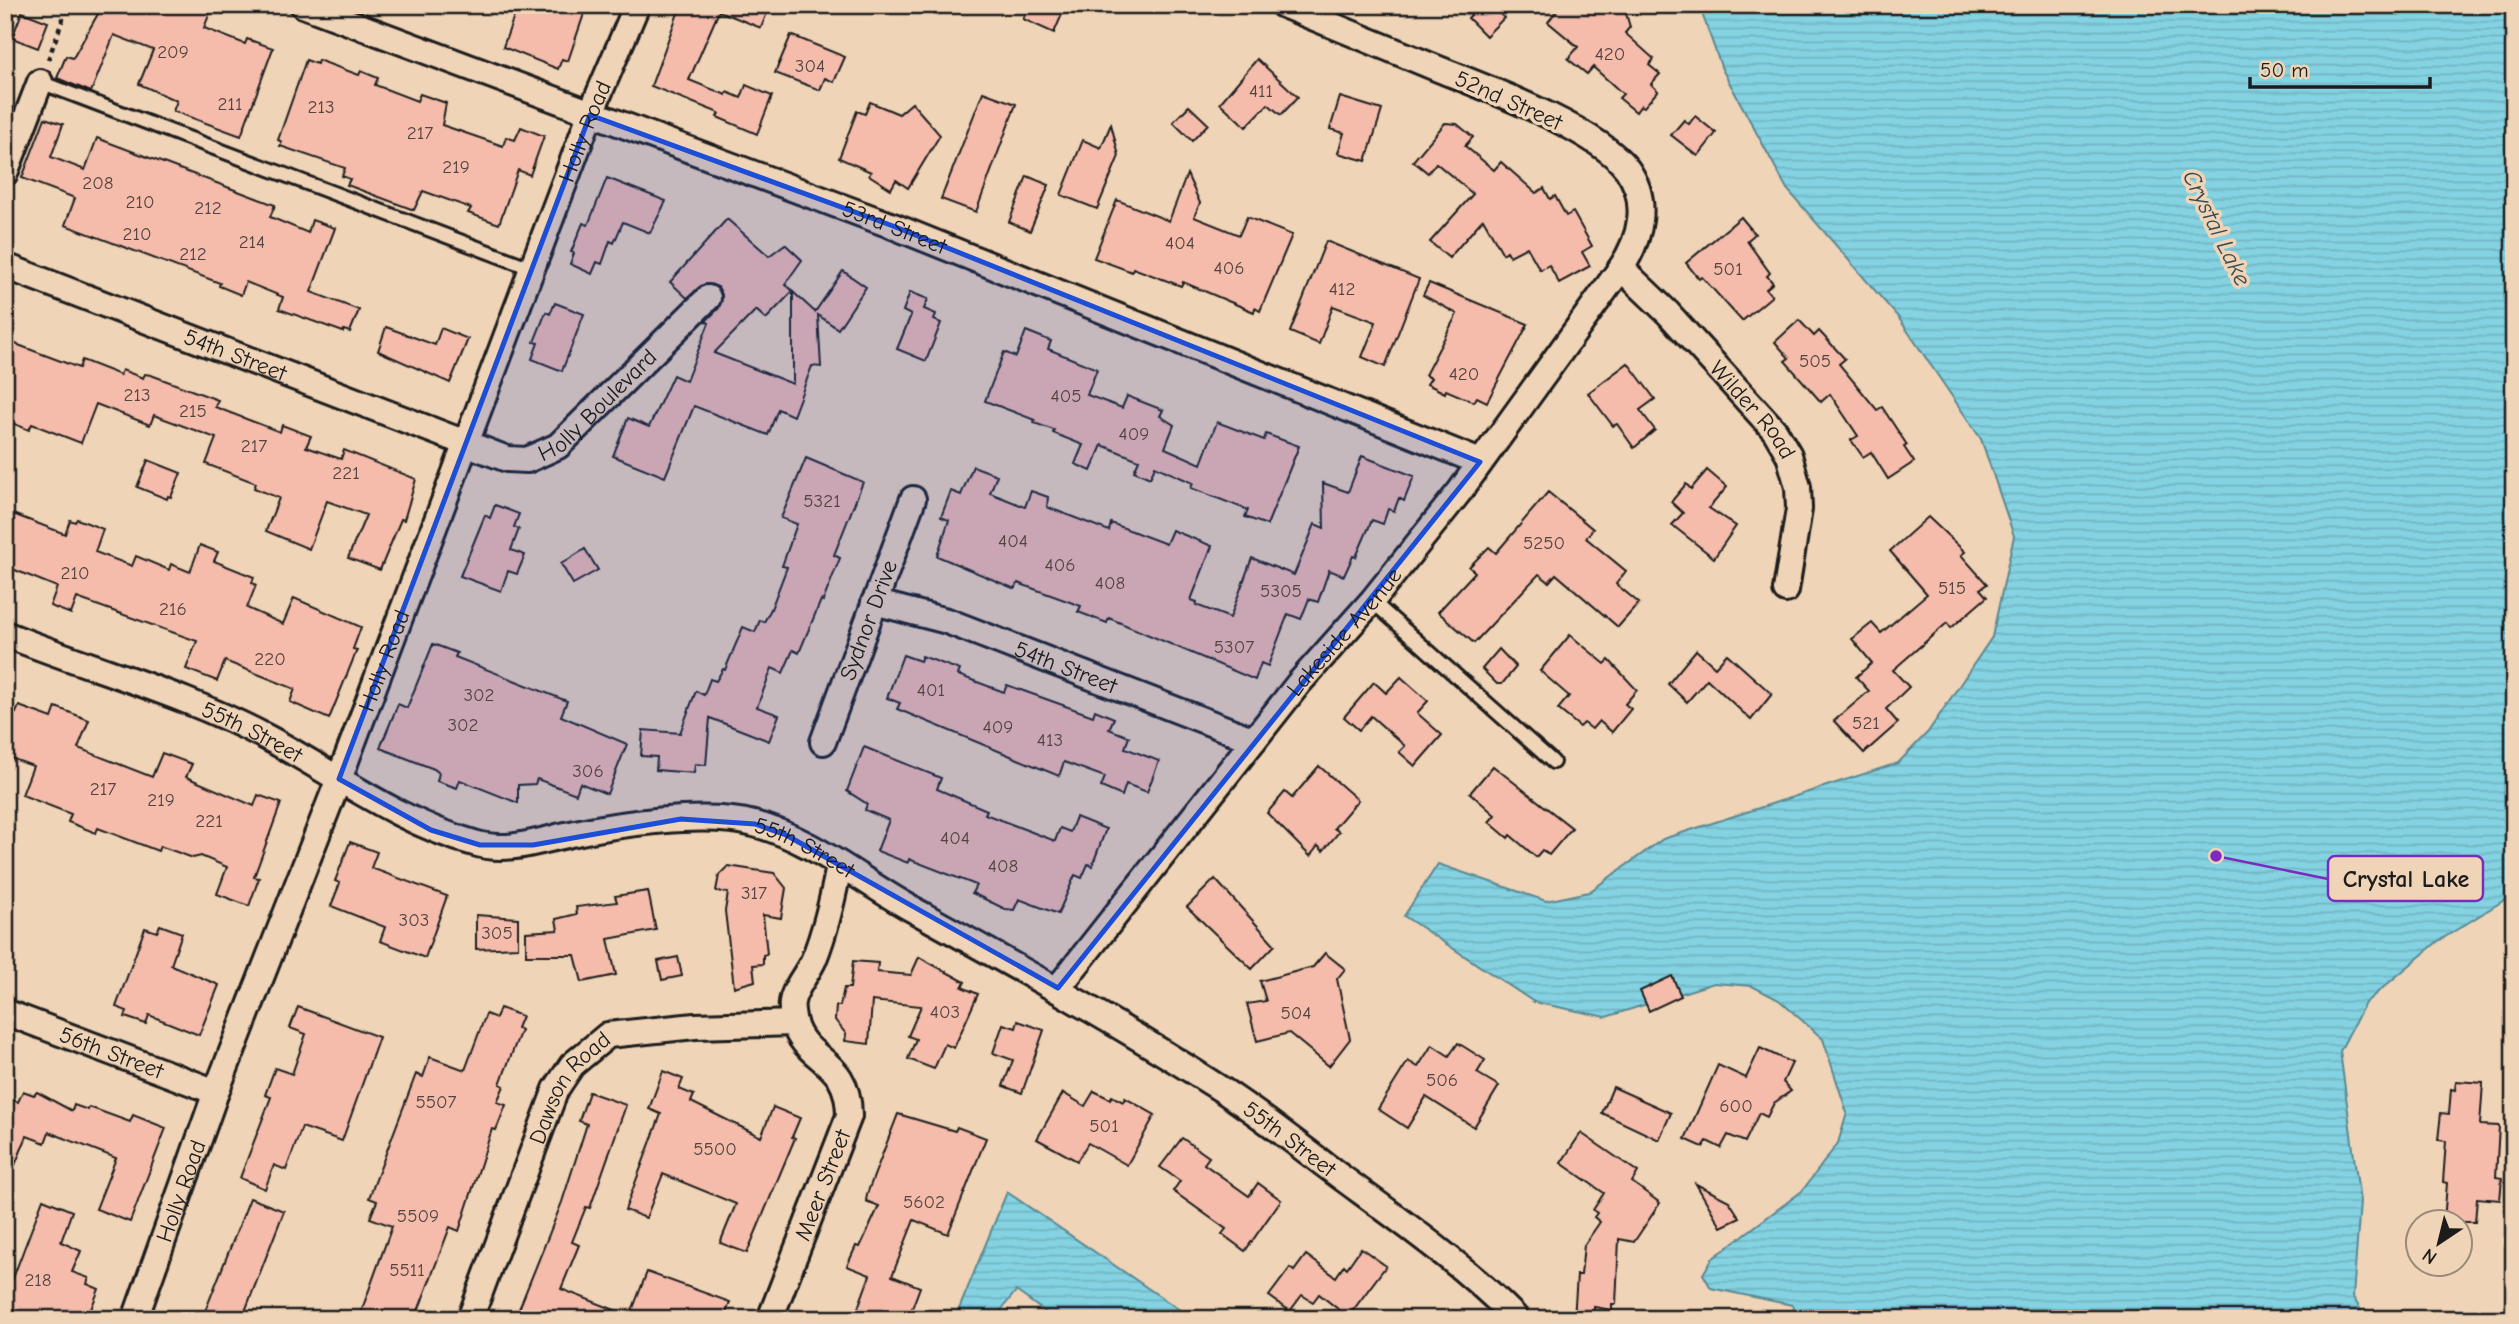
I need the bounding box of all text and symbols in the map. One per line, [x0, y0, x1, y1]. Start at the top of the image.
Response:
house number: 209 [157, 41, 189, 63]
house number: 420 [1595, 43, 1625, 65]
scale bar [2250, 46, 2430, 90]
house number: 304 [795, 55, 825, 77]
text: 50 m [2260, 58, 2309, 82]
street label: 52nd Street [1451, 65, 1568, 137]
street label: Holly Road [553, 77, 617, 186]
house number: 411 [1249, 80, 1273, 102]
house number: 211 [218, 93, 243, 115]
house number: 213 [307, 96, 335, 118]
house number: 217 [407, 122, 433, 144]
house number: 219 [442, 156, 470, 178]
water label: Crystal Lake [2177, 165, 2257, 291]
house number: 208 [82, 172, 114, 194]
house number: 210 [125, 191, 155, 213]
street label: 53rd Street [838, 195, 952, 261]
house number: 212 [194, 197, 222, 219]
house number: 210 [122, 223, 152, 245]
house number: 214 [239, 231, 265, 253]
house number: 404 [1165, 232, 1195, 254]
house number: 212 [179, 243, 207, 265]
house number: 406 [1213, 257, 1245, 279]
house number: 501 [1713, 258, 1743, 280]
house number: 412 [1329, 278, 1355, 300]
street label: 54th Street [180, 323, 292, 388]
street label: Holly Boulevard [534, 343, 662, 467]
house number: 505 [1799, 350, 1831, 372]
street label: Wilder Road [1704, 355, 1801, 464]
house number: 420 [1449, 363, 1479, 385]
house number: 213 [123, 384, 151, 406]
house number: 405 [1050, 385, 1082, 407]
house number: 215 [179, 400, 207, 422]
house number: 409 [1119, 423, 1149, 445]
house number: 217 [241, 435, 267, 457]
house number: 221 [332, 462, 360, 484]
house number: 5321 [803, 490, 841, 512]
house number: 404 [998, 530, 1028, 552]
house number: 5250 [1523, 532, 1565, 554]
house number: 406 [1044, 554, 1076, 576]
street label: Sydnor Drive [834, 556, 903, 684]
house number: 210 [60, 562, 90, 584]
street label: Lakeside Avenue [1281, 562, 1407, 701]
house number: 408 [1095, 572, 1125, 594]
house number: 515 [1938, 577, 1966, 599]
house number: 5305 [1260, 580, 1302, 602]
house number: 216 [159, 598, 187, 620]
street label: Holly Road [353, 606, 416, 715]
street label: 54th Street [1011, 635, 1122, 700]
house number: 5307 [1214, 636, 1254, 658]
house number: 220 [254, 648, 286, 670]
house number: 401 [917, 679, 945, 701]
house number: 302 [463, 684, 495, 706]
street label: 55th Street [198, 696, 309, 769]
house number: 521 [1852, 712, 1880, 734]
house number: 302 [447, 714, 479, 736]
house number: 409 [983, 716, 1013, 738]
house number: 413 [1037, 729, 1063, 751]
house number: 306 [572, 760, 604, 782]
house number: 217 [90, 778, 116, 800]
house number: 219 [147, 789, 175, 811]
house number: 221 [195, 810, 223, 832]
street label: 55th Street [751, 812, 861, 885]
house number: 404 [940, 827, 970, 849]
house number: 408 [988, 855, 1018, 877]
callout: Crystal Lake [2328, 856, 2483, 901]
text: Crystal Lake [2343, 865, 2470, 893]
house number: 317 [741, 882, 767, 904]
house number: 303 [399, 909, 429, 931]
house number: 305 [481, 922, 513, 944]
house number: 403 [930, 1001, 960, 1023]
house number: 504 [1280, 1002, 1312, 1024]
street label: 56th Street [56, 1021, 169, 1085]
street label: Dawson Road [524, 1026, 616, 1148]
house number: 506 [1426, 1069, 1458, 1091]
house number: 5507 [415, 1091, 457, 1113]
house number: 600 [1719, 1095, 1753, 1117]
street label: 55th Street [1238, 1096, 1342, 1184]
house number: 501 [1089, 1115, 1119, 1137]
street label: Meer Street [789, 1124, 857, 1244]
street label: Holly Road [151, 1136, 212, 1246]
house number: 5500 [693, 1138, 737, 1160]
house number: 5602 [903, 1191, 945, 1213]
house number: 5509 [397, 1205, 439, 1227]
north arrow [2404, 1208, 2474, 1278]
text: N [2418, 1244, 2441, 1269]
house number: 5511 [389, 1259, 425, 1281]
house number: 218 [24, 1269, 52, 1291]

